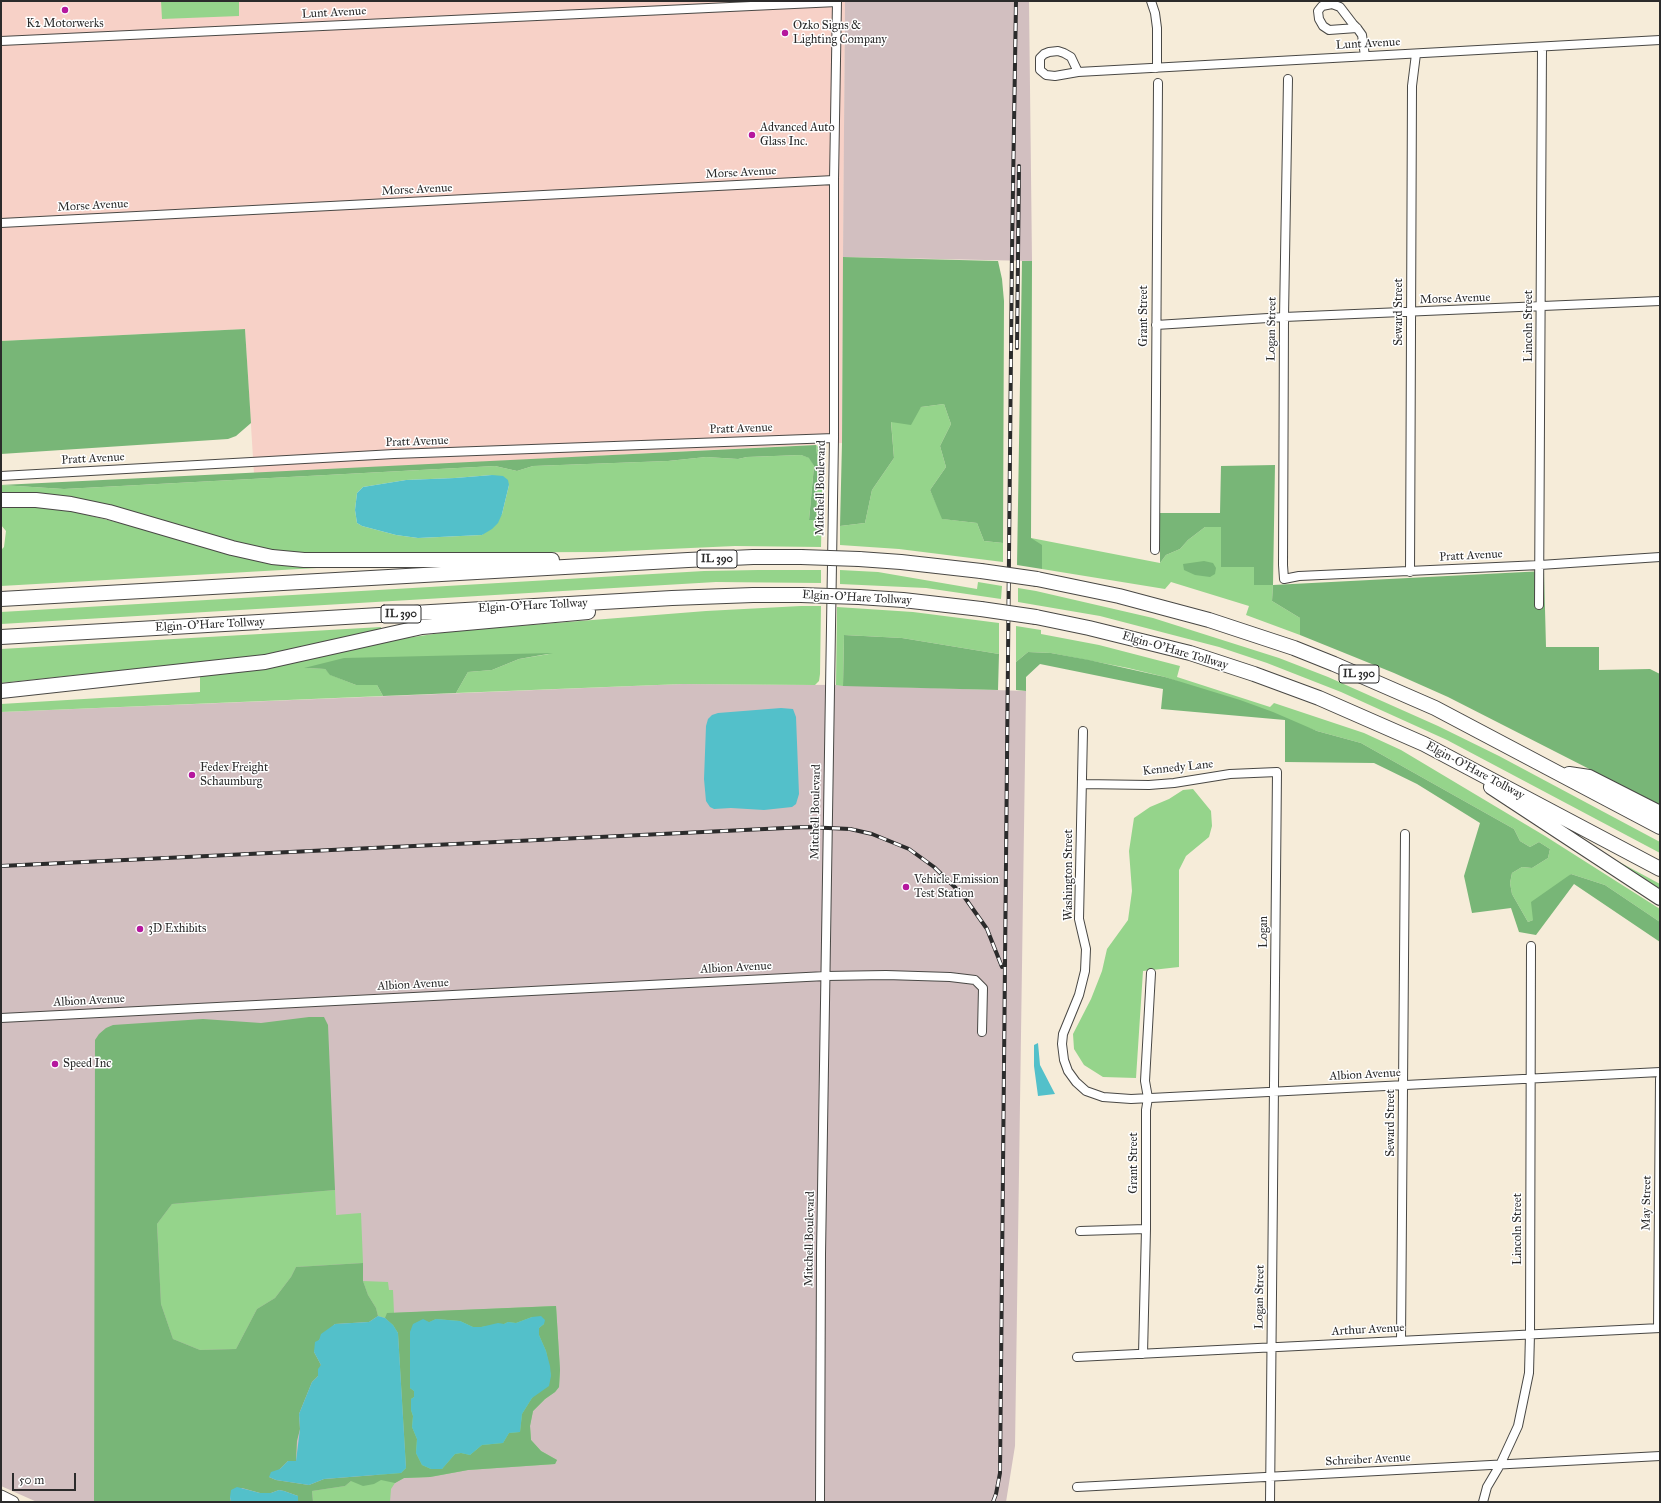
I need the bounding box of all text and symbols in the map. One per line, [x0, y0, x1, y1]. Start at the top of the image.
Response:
street label: Lunt Avenue [301, 4, 367, 22]
marker: K2 Motorwerks [60, 5, 70, 15]
place label: K2 Motorwerks [26, 17, 104, 31]
place label: Ozko Signs & Lighting Company [793, 19, 887, 47]
marker: Ozko Signs & Lighting Company [780, 28, 790, 38]
street label: Lunt Avenue [1335, 35, 1401, 53]
place label: Advanced Auto Glass Inc. [760, 121, 835, 149]
marker: Advanced Auto Glass Inc. [747, 130, 757, 140]
street label: Morse Avenue [705, 164, 777, 182]
street label: Morse Avenue [381, 181, 453, 199]
street label: Morse Avenue [57, 197, 129, 215]
street label: Seward Street [1392, 278, 1406, 346]
street label: Grant Street [1137, 285, 1151, 347]
street label: Lincoln Street [1522, 290, 1536, 362]
street label: Morse Avenue [1419, 291, 1491, 307]
street label: Logan Street [1264, 297, 1280, 361]
street label: Pratt Avenue [709, 421, 773, 437]
street label: Pratt Avenue [385, 434, 449, 450]
street label: Mitchell Boulevard [813, 440, 829, 536]
street label: Pratt Avenue [61, 450, 125, 468]
street label: Pratt Avenue [1439, 547, 1503, 565]
road number: IL 390 [697, 550, 737, 568]
street label: Elgin-O'Hare Tollway [802, 588, 912, 608]
street label: Elgin-O'Hare Tollway [478, 596, 588, 616]
road number: IL 390 [381, 605, 421, 623]
street label: Elgin-O'Hare Tollway [155, 615, 265, 635]
street label: Elgin-O'Hare Tollway [1120, 629, 1230, 673]
road number: IL 390 [1339, 665, 1379, 683]
street label: Elgin-O'Hare Tollway [1423, 739, 1527, 803]
street label: Kennedy Lane [1142, 757, 1214, 779]
place label: Fedex Freight Schaumburg [200, 761, 268, 789]
street label: Mitchell Boulevard [808, 764, 824, 860]
marker: Fedex Freight Schaumburg [187, 770, 197, 780]
street label: Washington Street [1062, 829, 1076, 921]
place label: Vehicle Emission Test Station [914, 873, 999, 901]
marker: Vehicle Emission Test Station [901, 882, 911, 892]
street label: Logan [1257, 916, 1271, 948]
place label: 3D Exhibits [148, 922, 206, 936]
marker: 3D Exhibits [135, 924, 145, 934]
street label: Albion Avenue [700, 959, 772, 977]
street label: Albion Avenue [377, 976, 449, 994]
street label: Albion Avenue [53, 992, 125, 1010]
place label: Speed Inc [63, 1057, 111, 1071]
marker: Speed Inc [50, 1059, 60, 1069]
street label: Albion Avenue [1329, 1066, 1401, 1084]
street label: Seward Street [1384, 1089, 1398, 1157]
street label: Grant Street [1127, 1132, 1141, 1194]
street label: May Street [1639, 1175, 1655, 1231]
street label: Mitchell Boulevard [802, 1191, 818, 1287]
street label: Lincoln Street [1511, 1193, 1525, 1265]
street label: Logan Street [1252, 1265, 1268, 1329]
street label: Arthur Avenue [1331, 1321, 1405, 1339]
street label: Schreiber Avenue [1325, 1451, 1411, 1469]
scale bar [14, 1465, 78, 1491]
text: 50 m [19, 1473, 44, 1487]

